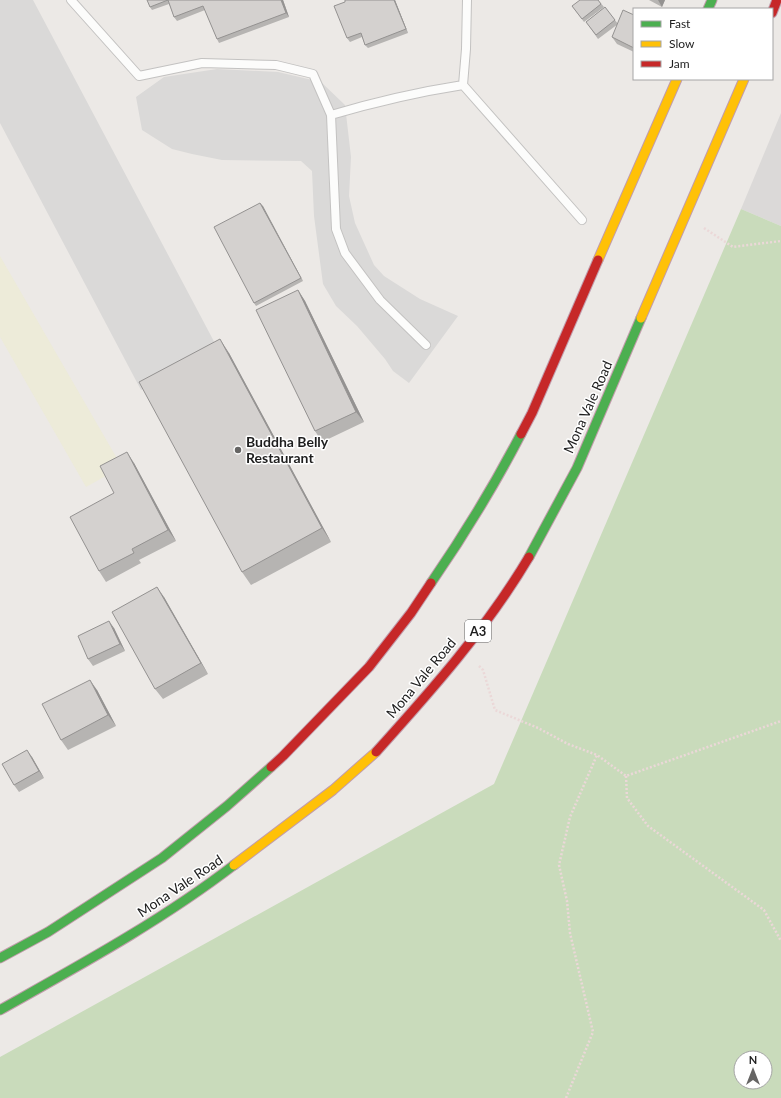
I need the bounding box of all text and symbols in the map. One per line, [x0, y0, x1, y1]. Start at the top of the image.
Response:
legend [633, 8, 773, 80]
text: Fast [669, 16, 691, 31]
text: Slow [669, 36, 695, 51]
text: Jam [669, 56, 690, 71]
street label: Mona Vale Road [560, 358, 616, 456]
place label: Buddha Belly Restaurant [246, 433, 329, 466]
marker: Buddha Belly Restaurant [233, 445, 243, 455]
road number: A3 [465, 620, 491, 642]
street label: Mona Vale Road [382, 634, 459, 721]
street label: Mona Vale Road [134, 851, 226, 920]
north arrow [733, 1050, 773, 1090]
text: N [749, 1053, 757, 1066]

